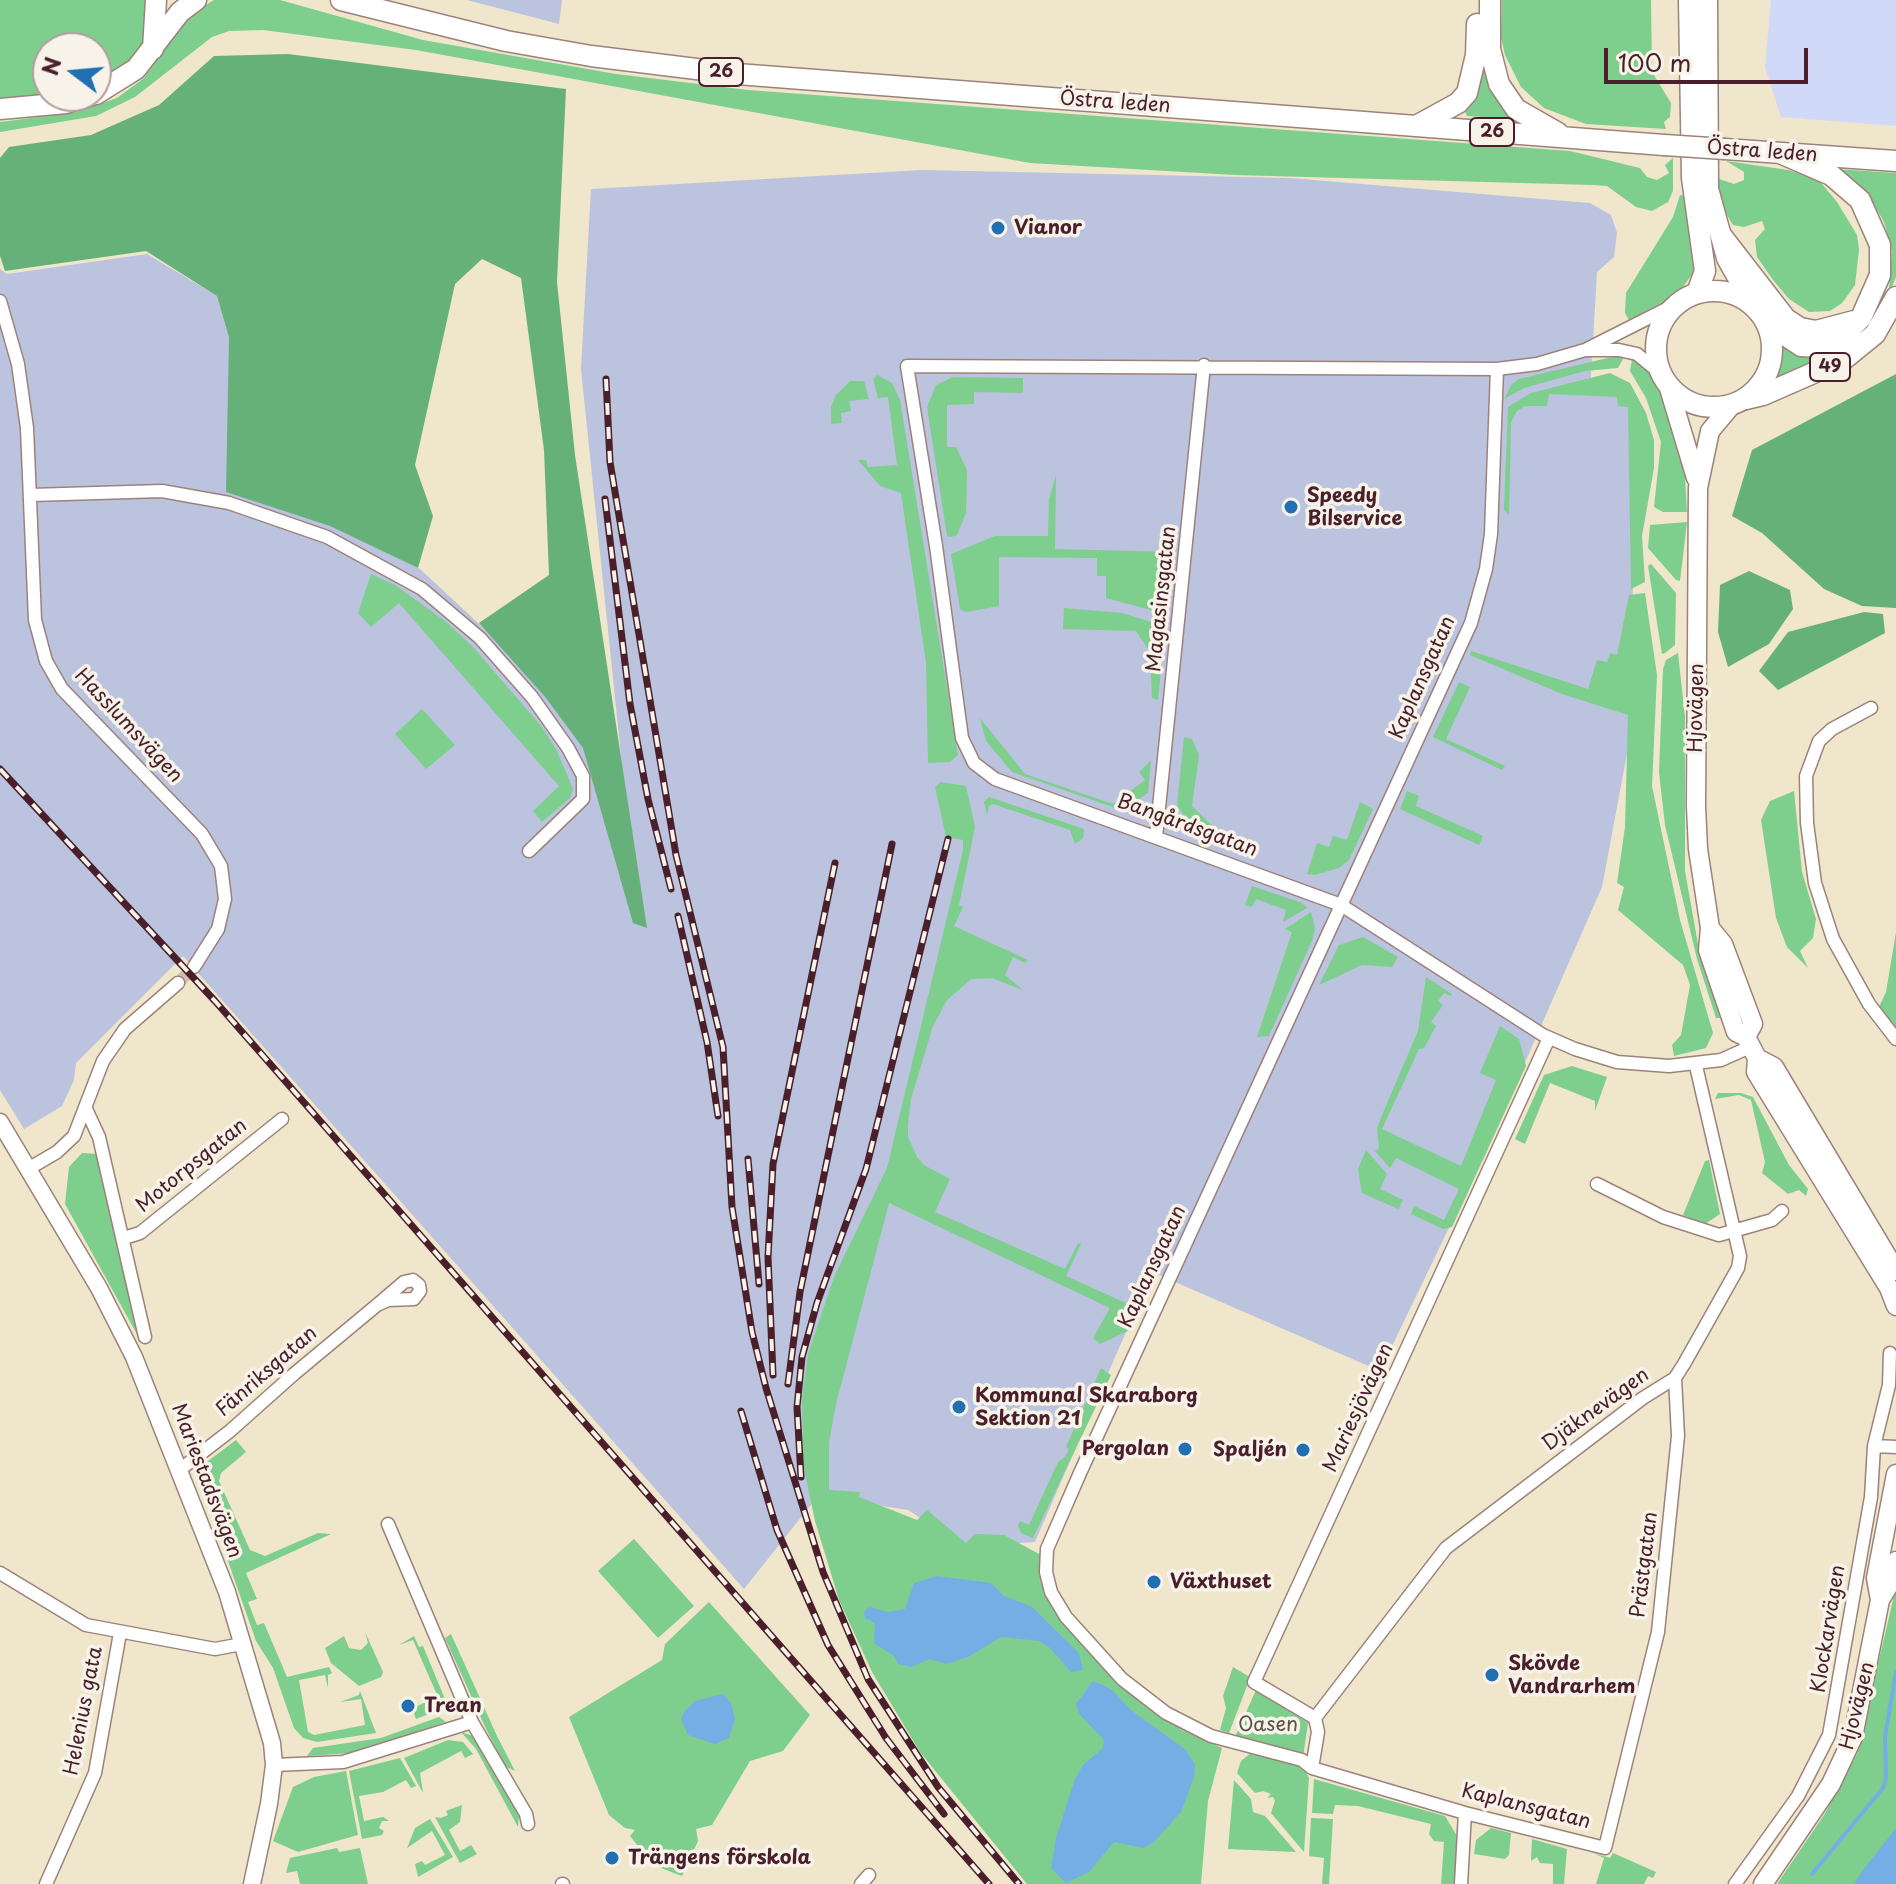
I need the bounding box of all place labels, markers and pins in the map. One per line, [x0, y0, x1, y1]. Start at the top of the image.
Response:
place label: Vianor [1014, 216, 1082, 240]
marker: Vianor [989, 219, 1007, 237]
place label: Speedy Bilservice [1307, 484, 1402, 531]
marker: Speedy Bilservice [1282, 498, 1300, 516]
place label: Kommunal Skaraborg Sektion 21 [975, 1384, 1198, 1431]
marker: Kommunal Skaraborg Sektion 21 [950, 1398, 968, 1416]
place label: Pergolan [1082, 1437, 1169, 1461]
place label: Spaljén [1213, 1438, 1287, 1462]
marker: Pergolan [1176, 1440, 1194, 1458]
marker: Spaljén [1294, 1441, 1312, 1459]
place label: Växthuset [1170, 1570, 1272, 1594]
marker: Växthuset [1145, 1573, 1163, 1591]
place label: Skövde Vandrarhem [1508, 1652, 1636, 1699]
marker: Skövde Vandrarhem [1483, 1666, 1501, 1684]
place label: Trean [424, 1694, 482, 1718]
marker: Trean [399, 1697, 417, 1715]
place label: Trängens förskola [628, 1846, 811, 1870]
marker: Trängens förskola [603, 1849, 621, 1867]

